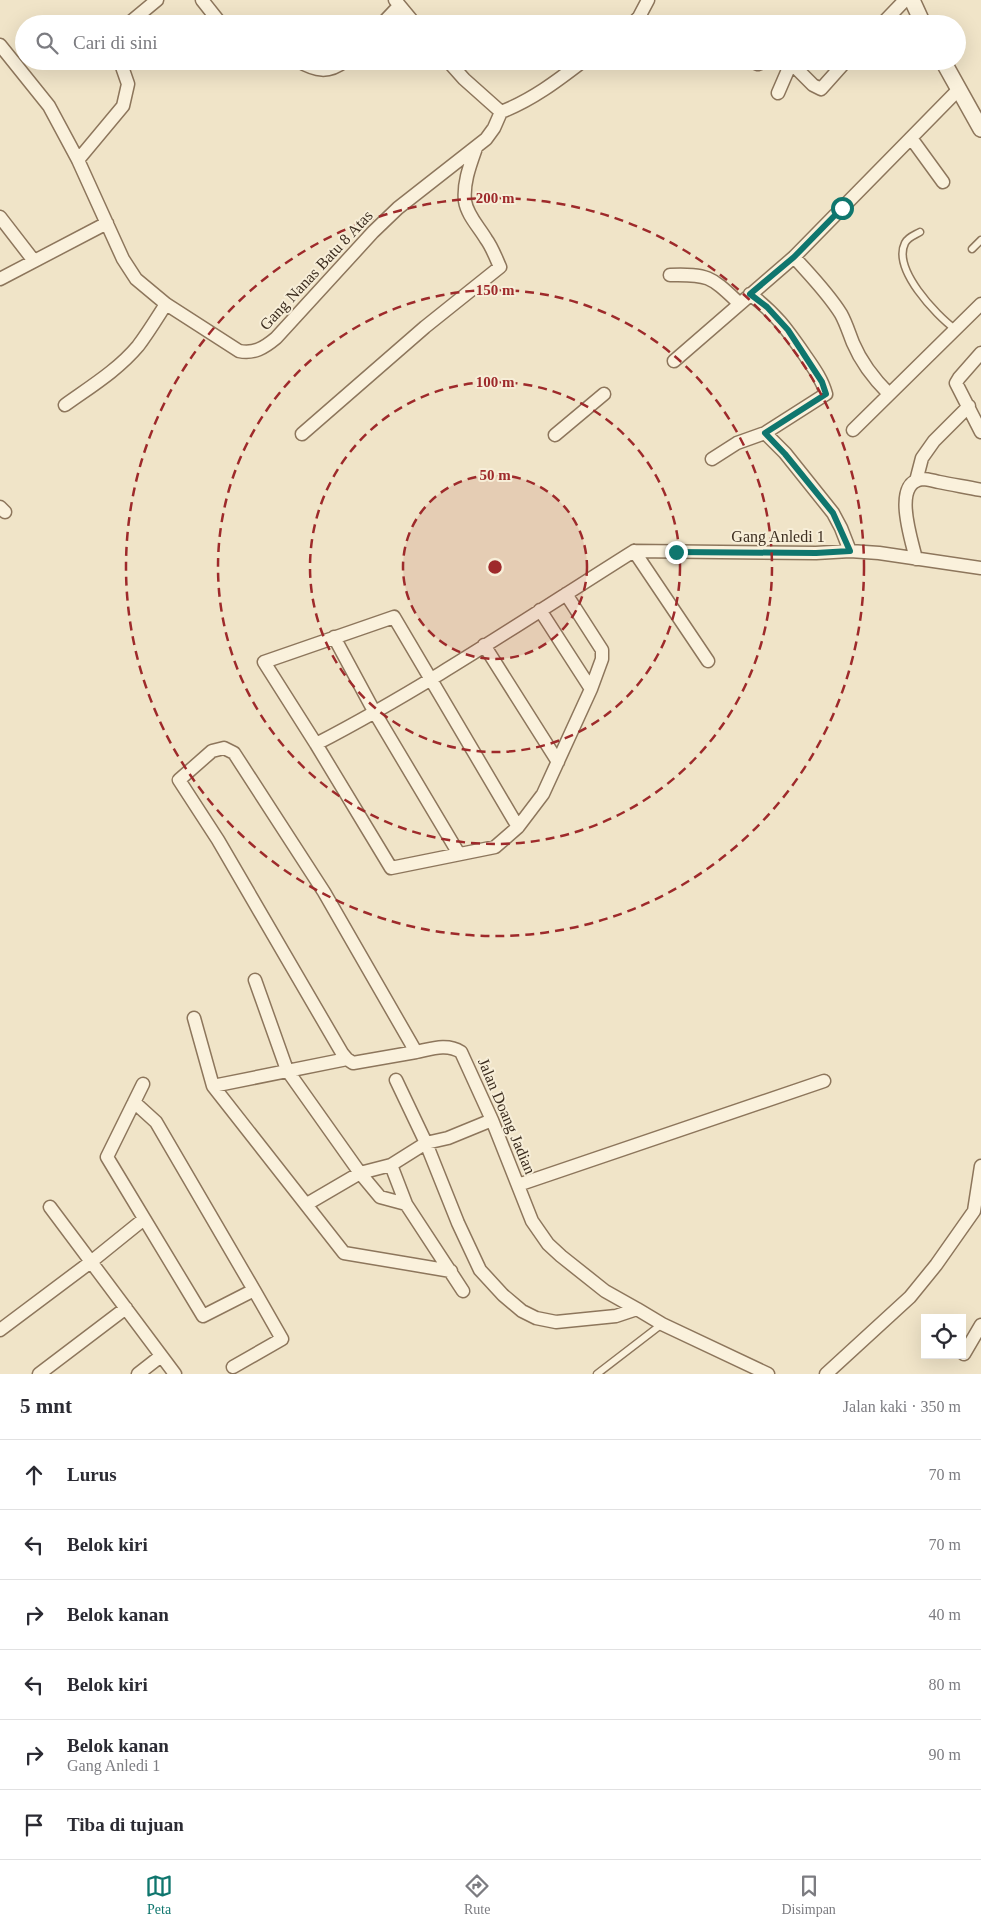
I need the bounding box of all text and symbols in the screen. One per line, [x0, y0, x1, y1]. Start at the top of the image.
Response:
search box [15, 15, 966, 70]
icon: search [33, 29, 61, 57]
text: Cari di sini [73, 32, 157, 53]
text: 200 m [476, 190, 515, 206]
route start [831, 197, 854, 220]
street label: Gang Nanas Batu 8 Atas [256, 207, 377, 334]
text: 150 m [476, 282, 515, 298]
text: 100 m [476, 374, 515, 390]
text: 50 m [479, 467, 511, 483]
street label: Gang Anledi 1 [731, 528, 825, 546]
route end [665, 541, 688, 564]
centre of rings [486, 558, 504, 576]
street label: Jalan Doang Jadian [474, 1055, 539, 1177]
map controls [921, 1314, 966, 1359]
button: locate [921, 1314, 966, 1359]
text: 5 mnt [20, 1394, 72, 1418]
text: Jalan kaki · 350 m [843, 1398, 961, 1415]
icon: ahead [20, 1461, 48, 1489]
text: Lurus [67, 1464, 117, 1485]
text: 70 m [929, 1466, 961, 1483]
icon: left [20, 1531, 48, 1559]
text: Belok kiri [67, 1534, 148, 1555]
text: 70 m [929, 1536, 961, 1553]
icon: right [20, 1601, 48, 1629]
text: Belok kanan [67, 1604, 169, 1625]
text: 40 m [929, 1606, 961, 1623]
icon: left [20, 1671, 48, 1699]
text: Belok kiri [67, 1674, 148, 1695]
text: 80 m [929, 1676, 961, 1693]
text: Belok kanan [67, 1735, 169, 1756]
icon: right [20, 1741, 48, 1769]
text: 90 m [929, 1746, 961, 1763]
text: Gang Anledi 1 [67, 1757, 160, 1774]
icon: arrive [20, 1811, 48, 1839]
text: Tiba di tujuan [67, 1814, 184, 1835]
tab: Peta [145, 1872, 173, 1918]
tab: Rute [463, 1872, 491, 1918]
tab: Disimpan [781, 1872, 836, 1918]

